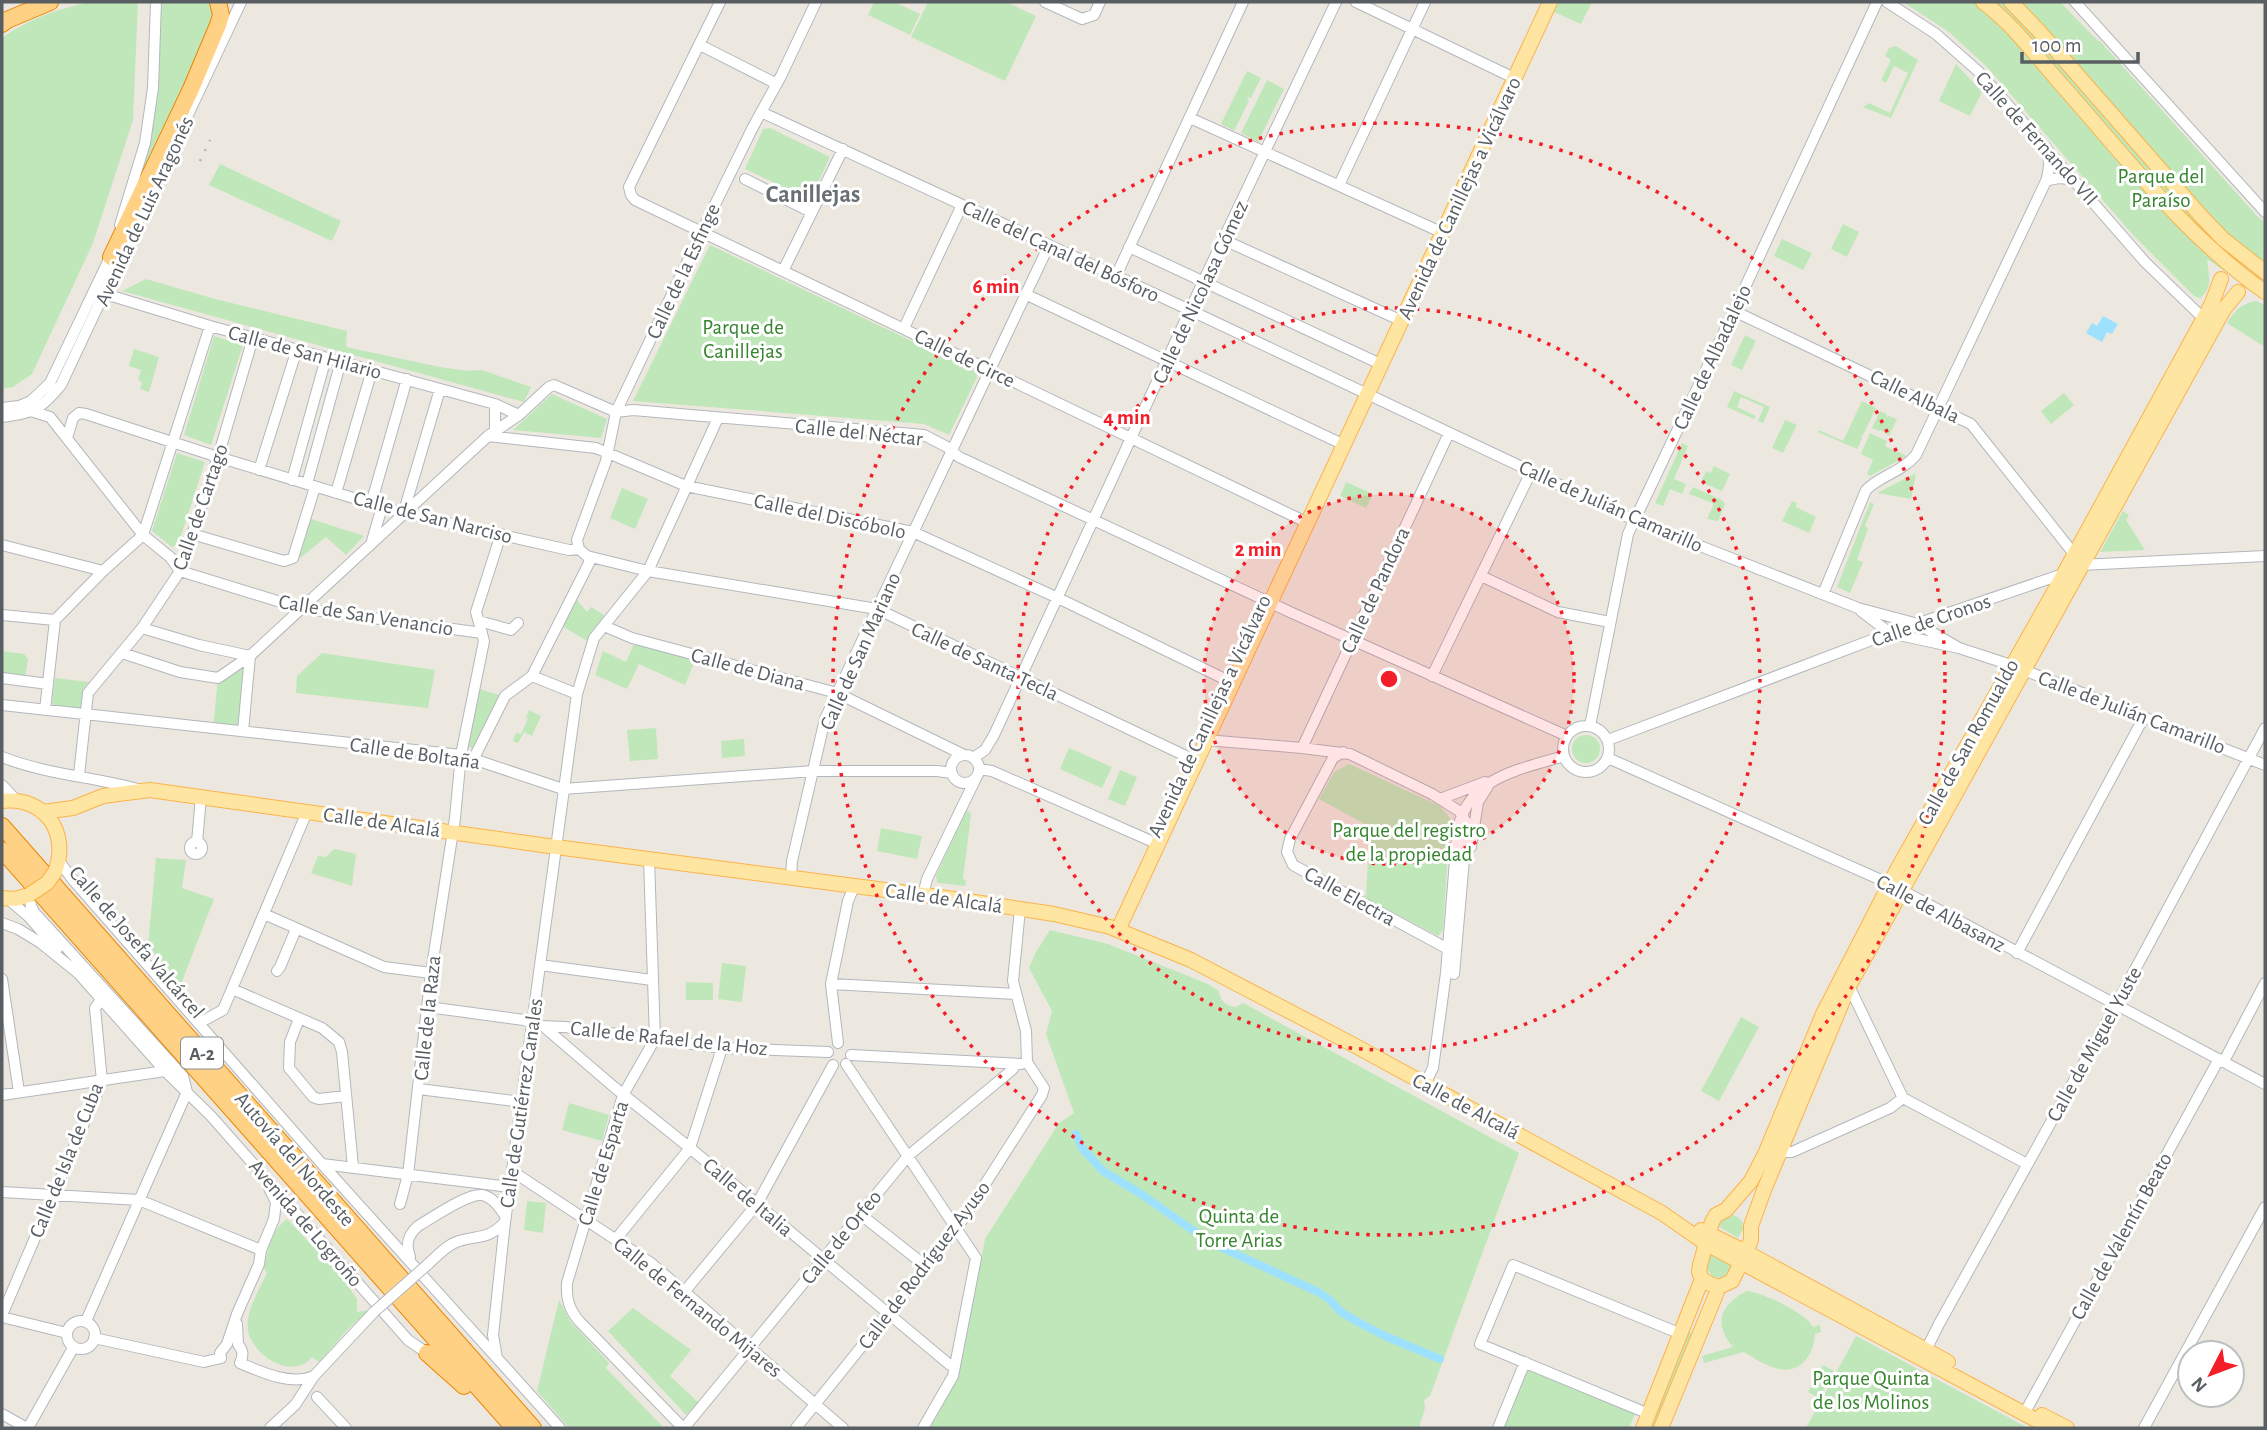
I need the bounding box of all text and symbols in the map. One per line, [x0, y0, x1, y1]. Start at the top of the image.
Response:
scale bar [2022, 21, 2138, 65]
text: 100 m [2032, 35, 2082, 56]
street label: Calle de Fernando VII [1971, 67, 2102, 209]
street label: Avenida de Canillejas a Vicálvaro [1394, 74, 1525, 323]
street label: Avenida de Luis Aragonés [91, 113, 198, 309]
park label: Parque del Paraíso [2118, 166, 2204, 211]
district label: Canillejas [766, 183, 860, 207]
street label: Calle del Canal del Bósforo [959, 197, 1162, 306]
street label: Calle de Nicolasa Gómez [1149, 197, 1252, 387]
street label: Calle de la Esfinge [643, 200, 724, 342]
text: 6 min [973, 276, 1019, 297]
street label: Calle de Albadalejo [1670, 281, 1755, 433]
park label: Parque de Canillejas [702, 317, 784, 362]
street label: Calle de San Hilario [226, 322, 384, 383]
street label: Calle de Circe [911, 325, 1018, 392]
street label: Calle Albala [1867, 366, 1963, 427]
text: 4 min [1103, 407, 1151, 428]
street label: Calle del Néctar [794, 415, 924, 450]
street label: Calle de Cartago [169, 441, 232, 573]
street label: Calle de Julián Camarillo [1516, 456, 1706, 556]
street label: Calle de San Narciso [351, 488, 514, 547]
street label: Calle del Discóbolo [752, 490, 908, 543]
street label: Calle de Pandora [1337, 524, 1414, 656]
text: 2 min [1235, 539, 1281, 560]
street label: Calle de San Mariano [816, 569, 905, 733]
street label: Calle de Cronos [1869, 590, 1993, 651]
street label: Calle de San Venancio [277, 591, 455, 640]
street label: Avenida de Canillejas a Vicálvaro [1144, 592, 1275, 841]
street label: Calle de Santa Tecla [908, 618, 1062, 705]
street label: Calle de Diana [689, 644, 807, 695]
street label: Calle de San Romualdo [1914, 656, 2023, 829]
centre of rings [1377, 667, 1401, 691]
street label: Calle de Julián Camarillo [2035, 667, 2228, 758]
street label: Calle de Boltaña [348, 734, 482, 773]
street label: Calle de Alcalá [322, 804, 442, 841]
park label: Parque del registro de la propiedad [1332, 820, 1486, 865]
street label: Calle de Josefa Valcárcel [65, 862, 208, 1022]
street label: Calle Electra [1301, 863, 1399, 930]
street label: Calle de Albasanz [1873, 871, 2009, 956]
street label: Calle de Alcalá [884, 880, 1004, 917]
street label: Calle de la Raza [410, 954, 445, 1082]
street label: Calle de Miguel Yuste [2043, 963, 2146, 1125]
street label: Calle de Gutiérrez Canales [496, 997, 547, 1209]
street label: Calle de Rafael de la Hoz [569, 1018, 769, 1059]
road number: A-2 [181, 1037, 223, 1068]
street label: Calle de Alcalá [1409, 1069, 1523, 1144]
street label: Calle de Isla de Cuba [26, 1079, 107, 1241]
street label: Autovía del Nordeste [231, 1088, 358, 1231]
street label: Calle de Esparta [575, 1098, 633, 1228]
street label: Calle de Valentín Beato [2067, 1149, 2176, 1323]
street label: Calle de Italia [699, 1154, 797, 1241]
street label: Avenida de Logroño [245, 1156, 366, 1291]
street label: Calle de Rodríguez Ayuso [855, 1177, 994, 1353]
street label: Calle de Orfeo [797, 1186, 886, 1288]
park label: Quinta de Torre Arias [1196, 1206, 1282, 1251]
street label: Calle de Fernando Mijares [610, 1233, 786, 1382]
north arrow [2176, 1339, 2246, 1409]
park label: Parque Quinta de los Molinos [1812, 1368, 1930, 1413]
text: N [2188, 1373, 2211, 1396]

